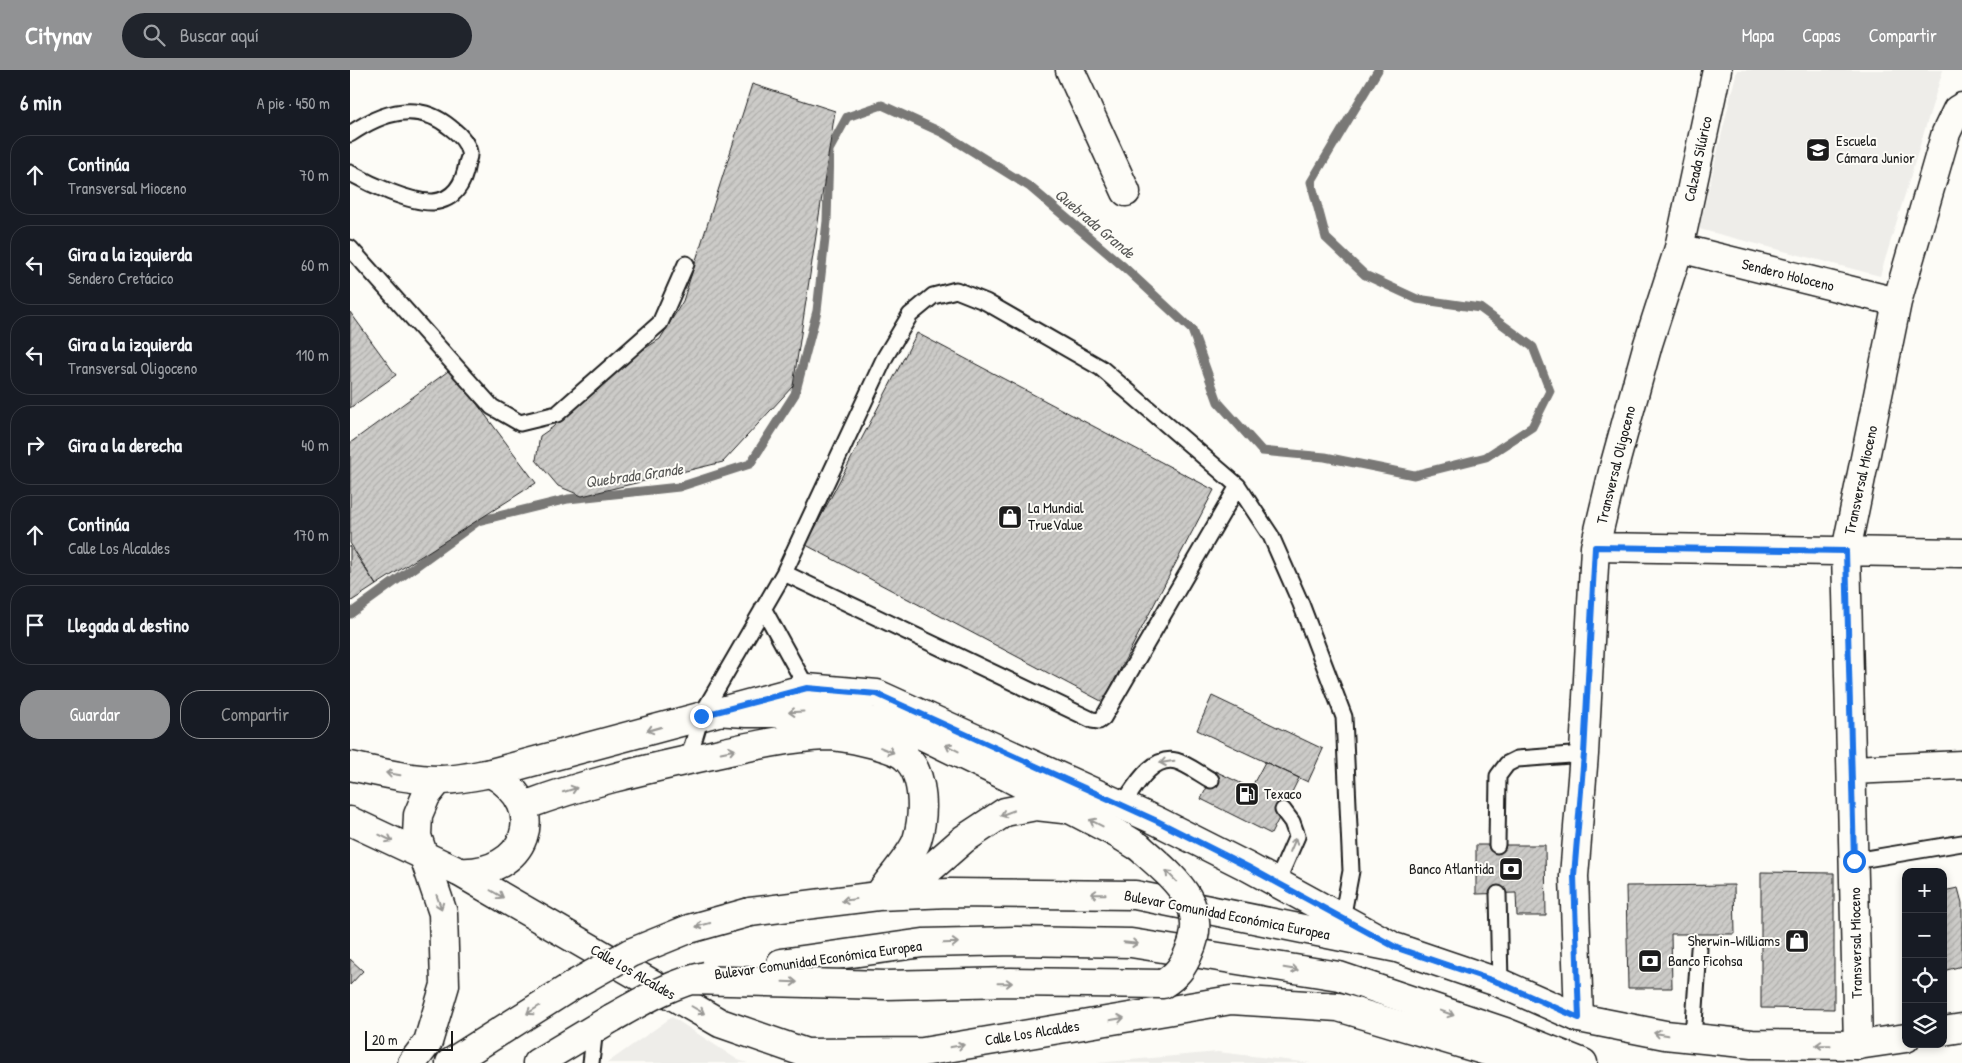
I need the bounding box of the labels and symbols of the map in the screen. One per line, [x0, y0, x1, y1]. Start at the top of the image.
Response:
street label: Calzada Silúrico [1678, 114, 1717, 204]
place label: Escuela Cámara Junior [1836, 130, 1915, 168]
school or university icon: Escuela Cámara Junior [1805, 137, 1831, 163]
water label: Quebrada Grande [1050, 183, 1140, 263]
street label: Sendero Holoceno [1740, 253, 1836, 296]
street label: Transversal Oligoceno [1591, 404, 1640, 526]
street label: Transversal Mioceno [1839, 423, 1882, 536]
water label: Quebrada Grande [584, 457, 685, 493]
place label: La Mundial TrueValue [1028, 497, 1084, 535]
shop icon: La Mundial TrueValue [997, 504, 1023, 530]
route end [690, 705, 713, 728]
one-way arrow [788, 707, 804, 716]
one-way arrow [646, 724, 662, 734]
one-way arrow [945, 743, 960, 752]
one-way arrow [879, 745, 894, 755]
one-way arrow [719, 746, 735, 755]
one-way arrow [1159, 757, 1175, 767]
one-way arrow [385, 769, 401, 779]
fuel station icon: Texaco [1234, 781, 1260, 807]
place label: Texaco [1264, 783, 1301, 804]
one-way arrow [561, 784, 577, 794]
one-way arrow [1000, 809, 1015, 818]
one-way arrow [1089, 818, 1104, 828]
one-way arrow [378, 834, 393, 844]
one-way arrow [1290, 838, 1299, 853]
route start [1843, 850, 1866, 873]
bank icon: Banco Atlantida [1498, 856, 1524, 882]
place label: Banco Atlantida [1409, 858, 1494, 879]
one-way arrow [1165, 871, 1177, 883]
street label: Bulevar Comunidad Económica Europea [1122, 884, 1332, 945]
street label: Transversal Mioceno [1844, 887, 1867, 999]
one-way arrow [489, 889, 504, 899]
one-way arrow [1091, 889, 1107, 899]
one-way arrow [435, 893, 444, 909]
one-way arrow [841, 895, 857, 905]
one-way arrow [695, 921, 711, 930]
shop icon: Sherwin-Williams [1784, 928, 1810, 954]
place label: Sherwin-Williams [1688, 930, 1780, 951]
street label: Bulevar Comunidad Económica Europea [713, 935, 923, 984]
one-way arrow [943, 938, 959, 947]
street label: Calle Los Alcaldes [587, 939, 680, 1005]
one-way arrow [1123, 939, 1139, 948]
bank icon: Banco Ficohsa [1637, 948, 1663, 974]
place label: Banco Ficohsa [1668, 950, 1743, 971]
one-way arrow [1283, 964, 1299, 974]
one-way arrow [782, 978, 798, 987]
one-way arrow [996, 978, 1013, 988]
one-way arrow [527, 1005, 541, 1015]
one-way arrow [690, 1006, 705, 1016]
one-way arrow [1439, 1008, 1455, 1018]
one-way arrow [1109, 1014, 1125, 1024]
street label: Calle Los Alcaldes [983, 1015, 1081, 1050]
scale bar [365, 1028, 452, 1051]
one-way arrow [1653, 1029, 1669, 1039]
one-way arrow [1815, 1040, 1831, 1050]
one-way arrow [948, 1041, 964, 1051]

